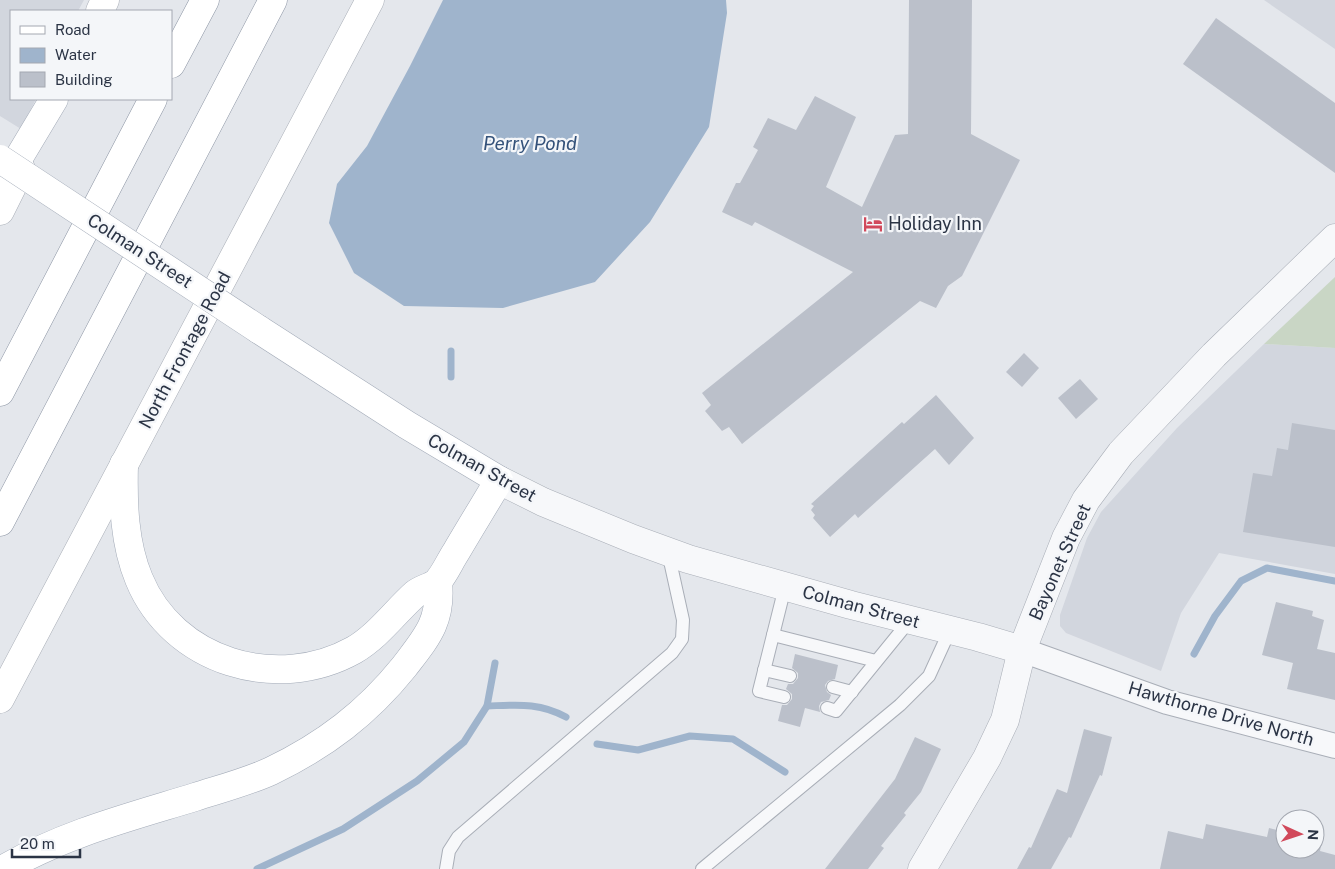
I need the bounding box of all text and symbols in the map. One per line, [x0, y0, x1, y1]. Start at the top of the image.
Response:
legend [10, 10, 172, 100]
text: Road [55, 21, 91, 38]
text: Water [55, 46, 97, 63]
text: Building [55, 71, 113, 88]
water label: Perry Pond [483, 132, 577, 154]
street label: Colman Street [84, 209, 197, 292]
hotel icon: Holiday Inn [862, 213, 884, 235]
place label: Holiday Inn [888, 213, 982, 234]
street label: North Frontage Road [134, 268, 235, 432]
street label: Colman Street [424, 429, 540, 506]
street label: Bayonet Street [1024, 500, 1095, 623]
street label: Colman Street [800, 581, 922, 632]
street label: Hawthorne Drive North [1126, 677, 1316, 750]
north arrow [1275, 809, 1325, 859]
scale bar [12, 826, 80, 858]
text: N [1305, 829, 1321, 841]
text: 20 m [20, 835, 55, 852]

